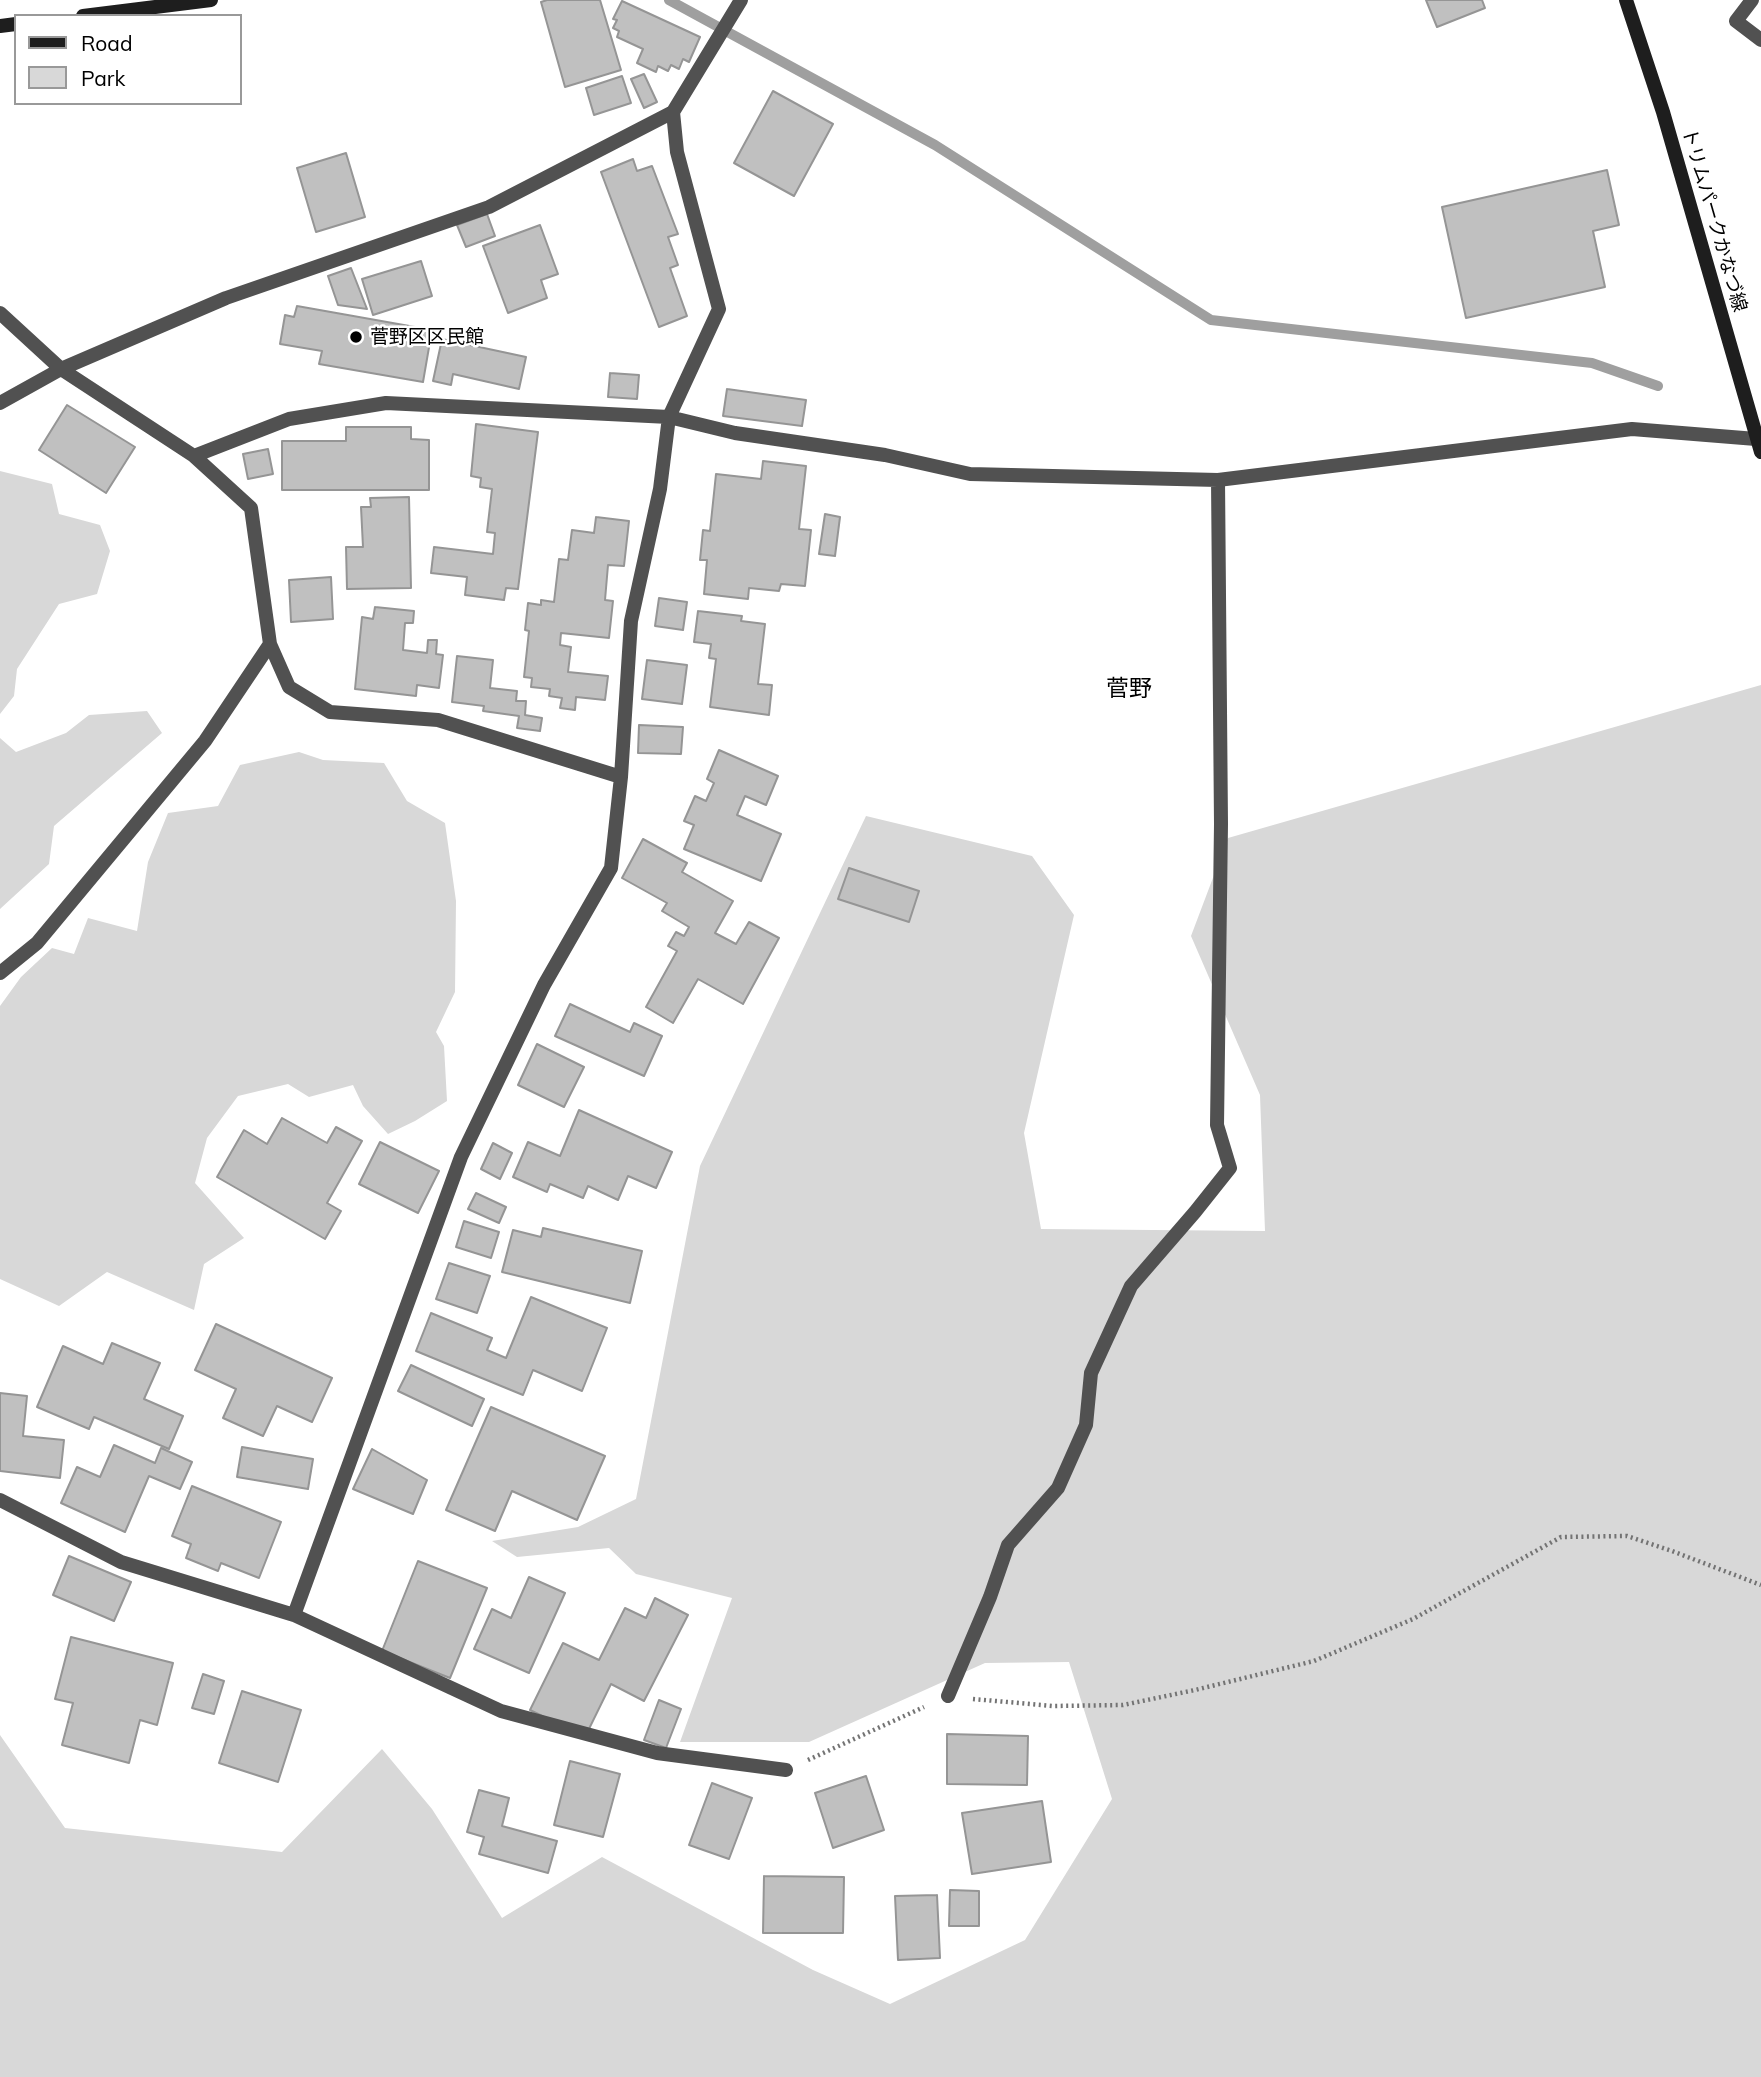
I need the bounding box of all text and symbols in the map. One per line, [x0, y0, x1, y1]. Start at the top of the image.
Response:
legend [14, 14, 242, 105]
text: Road [81, 30, 132, 56]
text: Park [81, 65, 125, 91]
street label: トリムパークかなづ線 [1677, 126, 1751, 314]
place label: 菅野区区民館 [370, 326, 484, 348]
marker: 菅野区区民館 [348, 329, 364, 345]
district label: 菅野 [1106, 675, 1152, 703]

